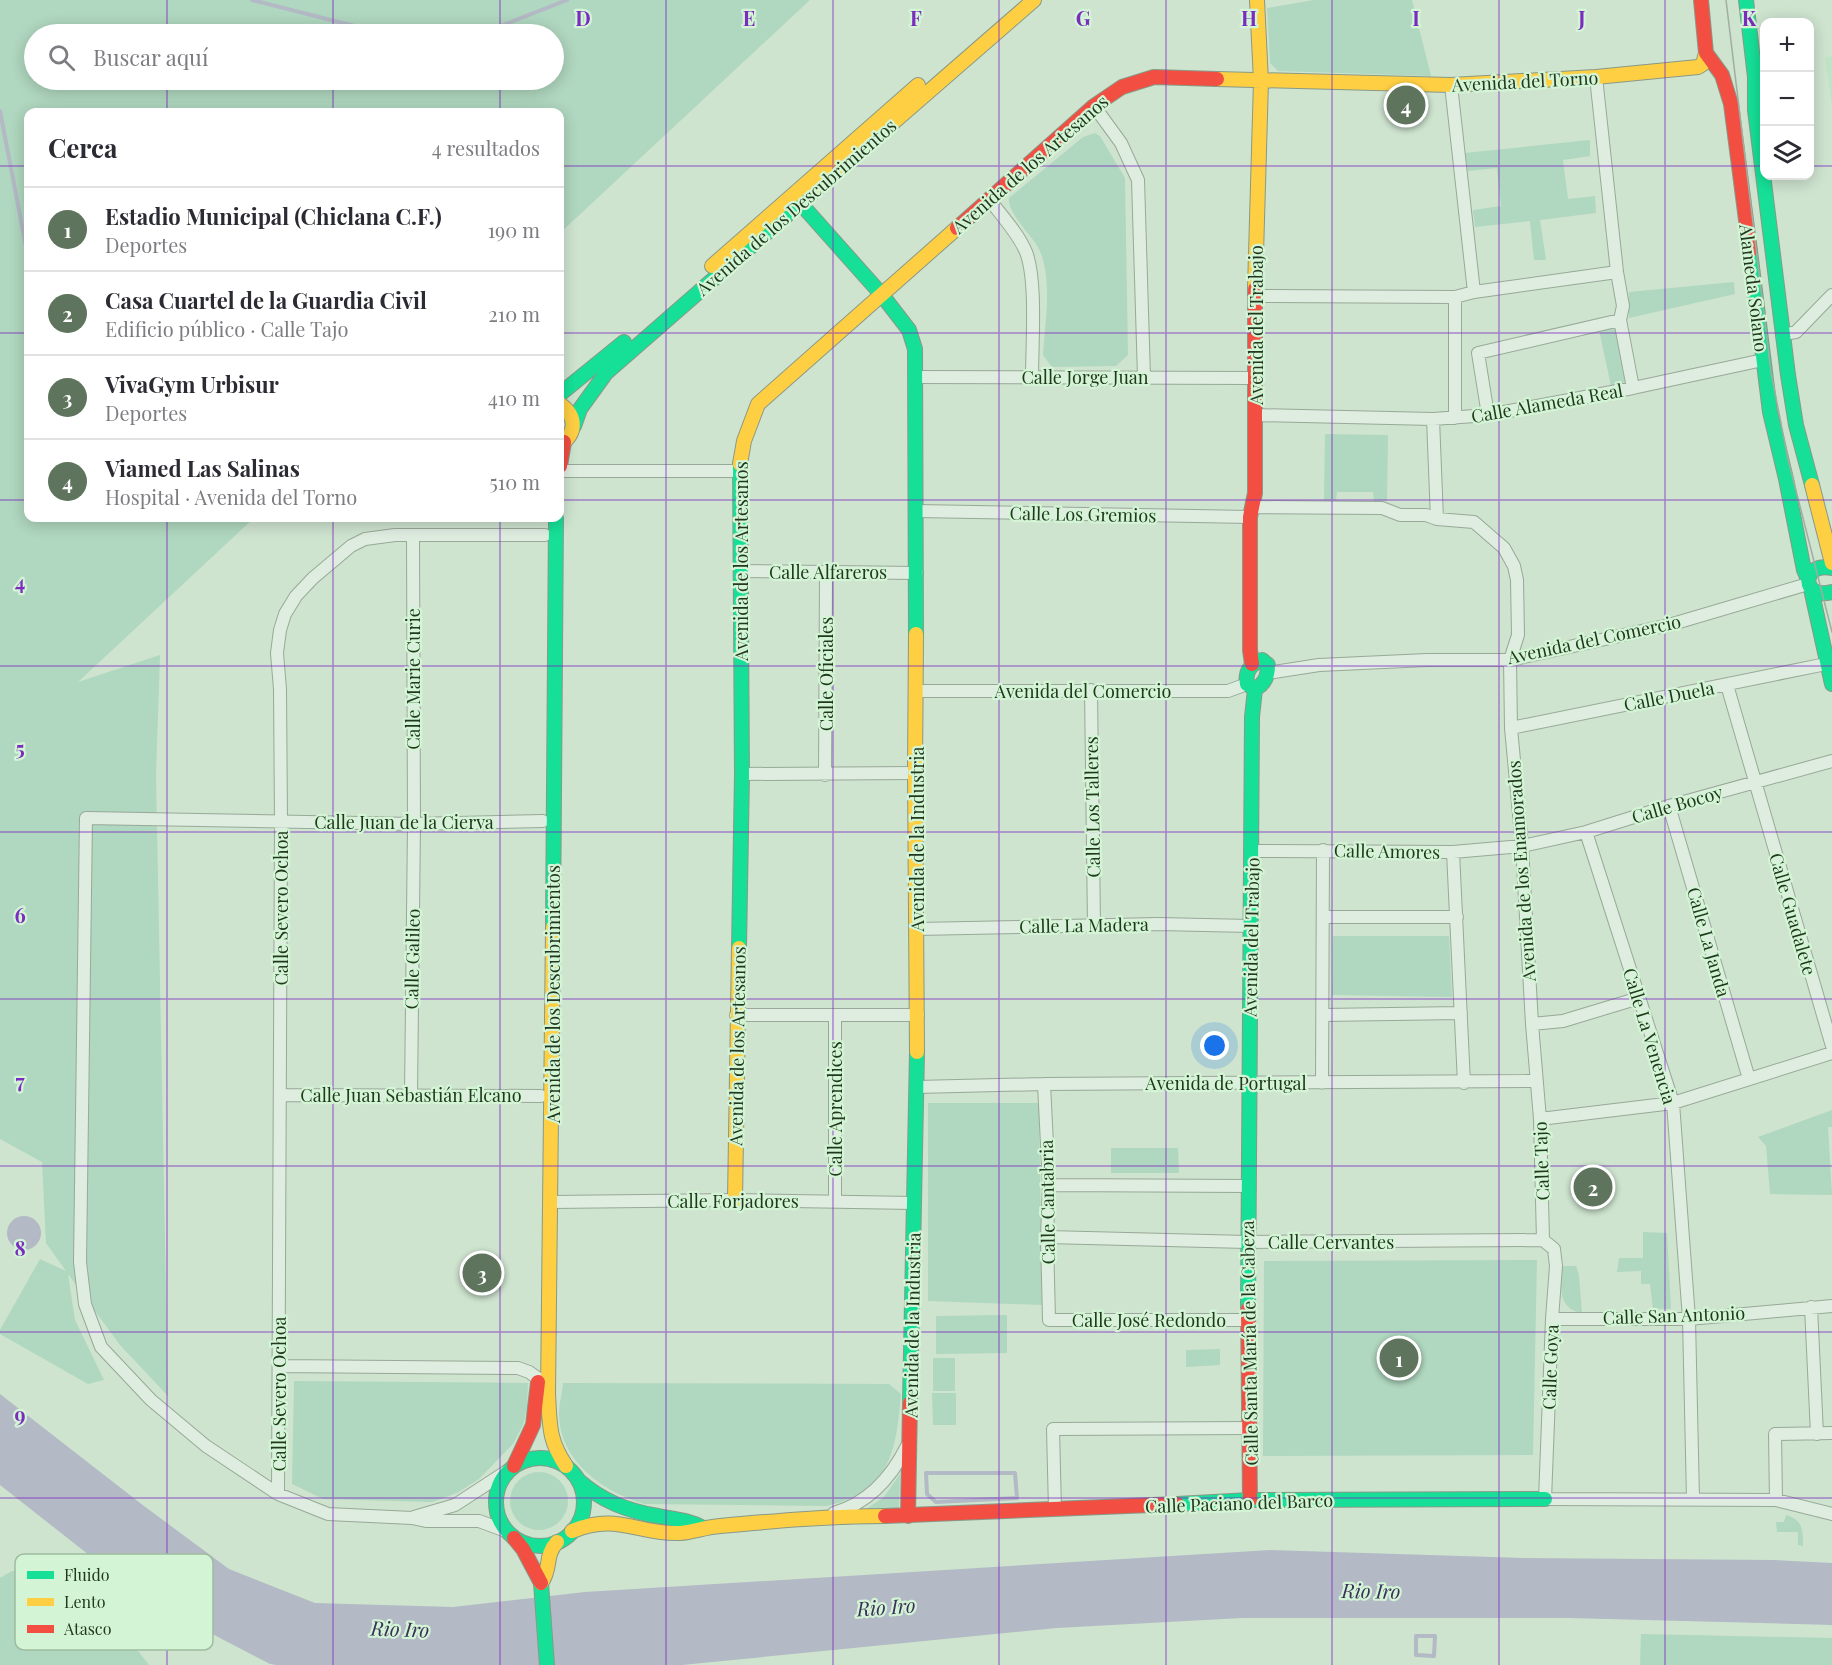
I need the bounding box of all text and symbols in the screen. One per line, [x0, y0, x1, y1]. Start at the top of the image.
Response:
text: D [575, 4, 591, 31]
text: E [743, 4, 755, 31]
text: F [910, 4, 922, 31]
text: G [1076, 4, 1091, 31]
text: H [1241, 4, 1257, 31]
text: I [1412, 4, 1420, 31]
text: J [1577, 4, 1586, 31]
text: K [1742, 4, 1757, 31]
map controls [1760, 18, 1814, 180]
button: + [1760, 18, 1814, 72]
search box [24, 24, 564, 90]
icon: search [45, 41, 78, 74]
text: Buscar aquí [93, 42, 208, 72]
street label: Avenida del Torno [1450, 65, 1599, 97]
button: − [1760, 72, 1814, 126]
pin: 4 [1386, 82, 1426, 128]
street label: Avenida de los Artesanos [946, 89, 1113, 239]
street label: Avenida de los Descubrimientos [690, 113, 901, 301]
button: layers [1760, 126, 1814, 180]
text: Cerca [48, 130, 117, 165]
text: 4 resultados [432, 134, 540, 161]
text: Estadio Municipal (Chiclana C.F.) [105, 201, 442, 231]
text: 1 [64, 216, 71, 243]
text: 190 m [488, 216, 540, 243]
street label: Alameda Solano [1734, 222, 1774, 353]
text: Deportes [105, 231, 187, 258]
street label: Avenida del Trabajo [1244, 245, 1268, 406]
text: Casa Cuartel de la Guardia Civil [105, 285, 427, 315]
text: 2 [62, 300, 73, 327]
text: 210 m [488, 300, 540, 327]
text: Edificio público · Calle Tajo [105, 315, 348, 342]
street label: Calle Jorge Juan [1021, 365, 1149, 389]
text: VivaGym Urbisur [105, 369, 279, 399]
street label: Calle Alameda Real [1469, 378, 1625, 428]
text: 3 [63, 384, 72, 411]
text: 410 m [488, 384, 540, 411]
text: Deportes [105, 399, 187, 426]
text: Viamed Las Salinas [105, 453, 300, 483]
street label: Avenida de los Artesanos [729, 461, 753, 662]
text: 4 [62, 468, 73, 495]
text: 510 m [490, 468, 540, 495]
text: Hospital · Avenida del Torno [105, 483, 357, 510]
street label: Calle Los Gremios [1009, 501, 1157, 527]
street label: Calle Alfareros [769, 560, 887, 584]
text: 4 [15, 568, 25, 595]
street label: Calle Marie Curie [401, 608, 425, 750]
street label: Avenida del Comercio [1504, 609, 1683, 669]
street label: Calle Oficiales [814, 617, 838, 731]
street label: Calle Duela [1622, 675, 1716, 717]
street label: Avenida del Comercio [994, 679, 1172, 703]
text: 5 [15, 734, 25, 761]
street label: Calle Los Talleres [1079, 736, 1105, 878]
street label: Avenida de la Industria [905, 746, 929, 933]
street label: Avenida de los Enamorados [1501, 760, 1541, 983]
street label: Calle Bocoy [1629, 780, 1725, 828]
street label: Calle Juan de la Cierva [314, 810, 494, 834]
street label: Calle Severo Ochoa [269, 830, 293, 986]
street label: Calle Amores [1334, 838, 1440, 864]
street label: Calle Guadalete [1764, 850, 1822, 978]
street label: Avenida del Trabajo [1238, 857, 1264, 1018]
street label: Avenida de los Descubrimientos [541, 865, 565, 1124]
street label: Calle La Janda [1682, 884, 1736, 1000]
text: 6 [14, 901, 26, 928]
street label: Calle Galileo [399, 908, 425, 1010]
street label: Calle La Madera [1019, 912, 1149, 938]
street label: Avenida de los Artesanos [723, 946, 751, 1147]
street label: Calle La Venencia [1618, 965, 1682, 1107]
your location [1200, 1031, 1229, 1060]
street label: Calle Aprendices [823, 1041, 847, 1177]
text: 7 [15, 1067, 25, 1094]
street label: Avenida de Portugal [1144, 1071, 1307, 1095]
street label: Calle Juan Sebastián Elcano [300, 1083, 522, 1107]
street label: Calle Tajo [1528, 1121, 1554, 1201]
street label: Calle Cantabria [1034, 1139, 1060, 1265]
pin: 2 [1574, 1164, 1612, 1210]
street label: Calle Forjadores [667, 1189, 799, 1213]
street label: Calle Santa María de la Cabeza [1235, 1220, 1263, 1466]
street label: Calle Cervantes [1268, 1230, 1394, 1254]
street label: Avenida de la Industria [898, 1232, 926, 1419]
text: 8 [14, 1234, 26, 1261]
pin: 3 [462, 1250, 502, 1296]
street label: Calle San Antonio [1602, 1301, 1746, 1329]
street label: Calle José Redondo [1072, 1308, 1226, 1332]
street label: Calle Severo Ochoa [267, 1316, 291, 1472]
street label: Calle Goya [1537, 1324, 1563, 1410]
pin: 1 [1380, 1336, 1418, 1380]
text: 9 [14, 1400, 26, 1427]
street label: Calle Paciano del Barco [1145, 1488, 1334, 1518]
legend [15, 1554, 213, 1650]
text: Fluido [64, 1564, 110, 1585]
water label: Rio Iro [1340, 1576, 1401, 1604]
water label: Rio Iro [855, 1590, 916, 1622]
text: Lento [64, 1591, 106, 1612]
water label: Rio Iro [369, 1613, 430, 1643]
text: Atasco [63, 1618, 112, 1639]

